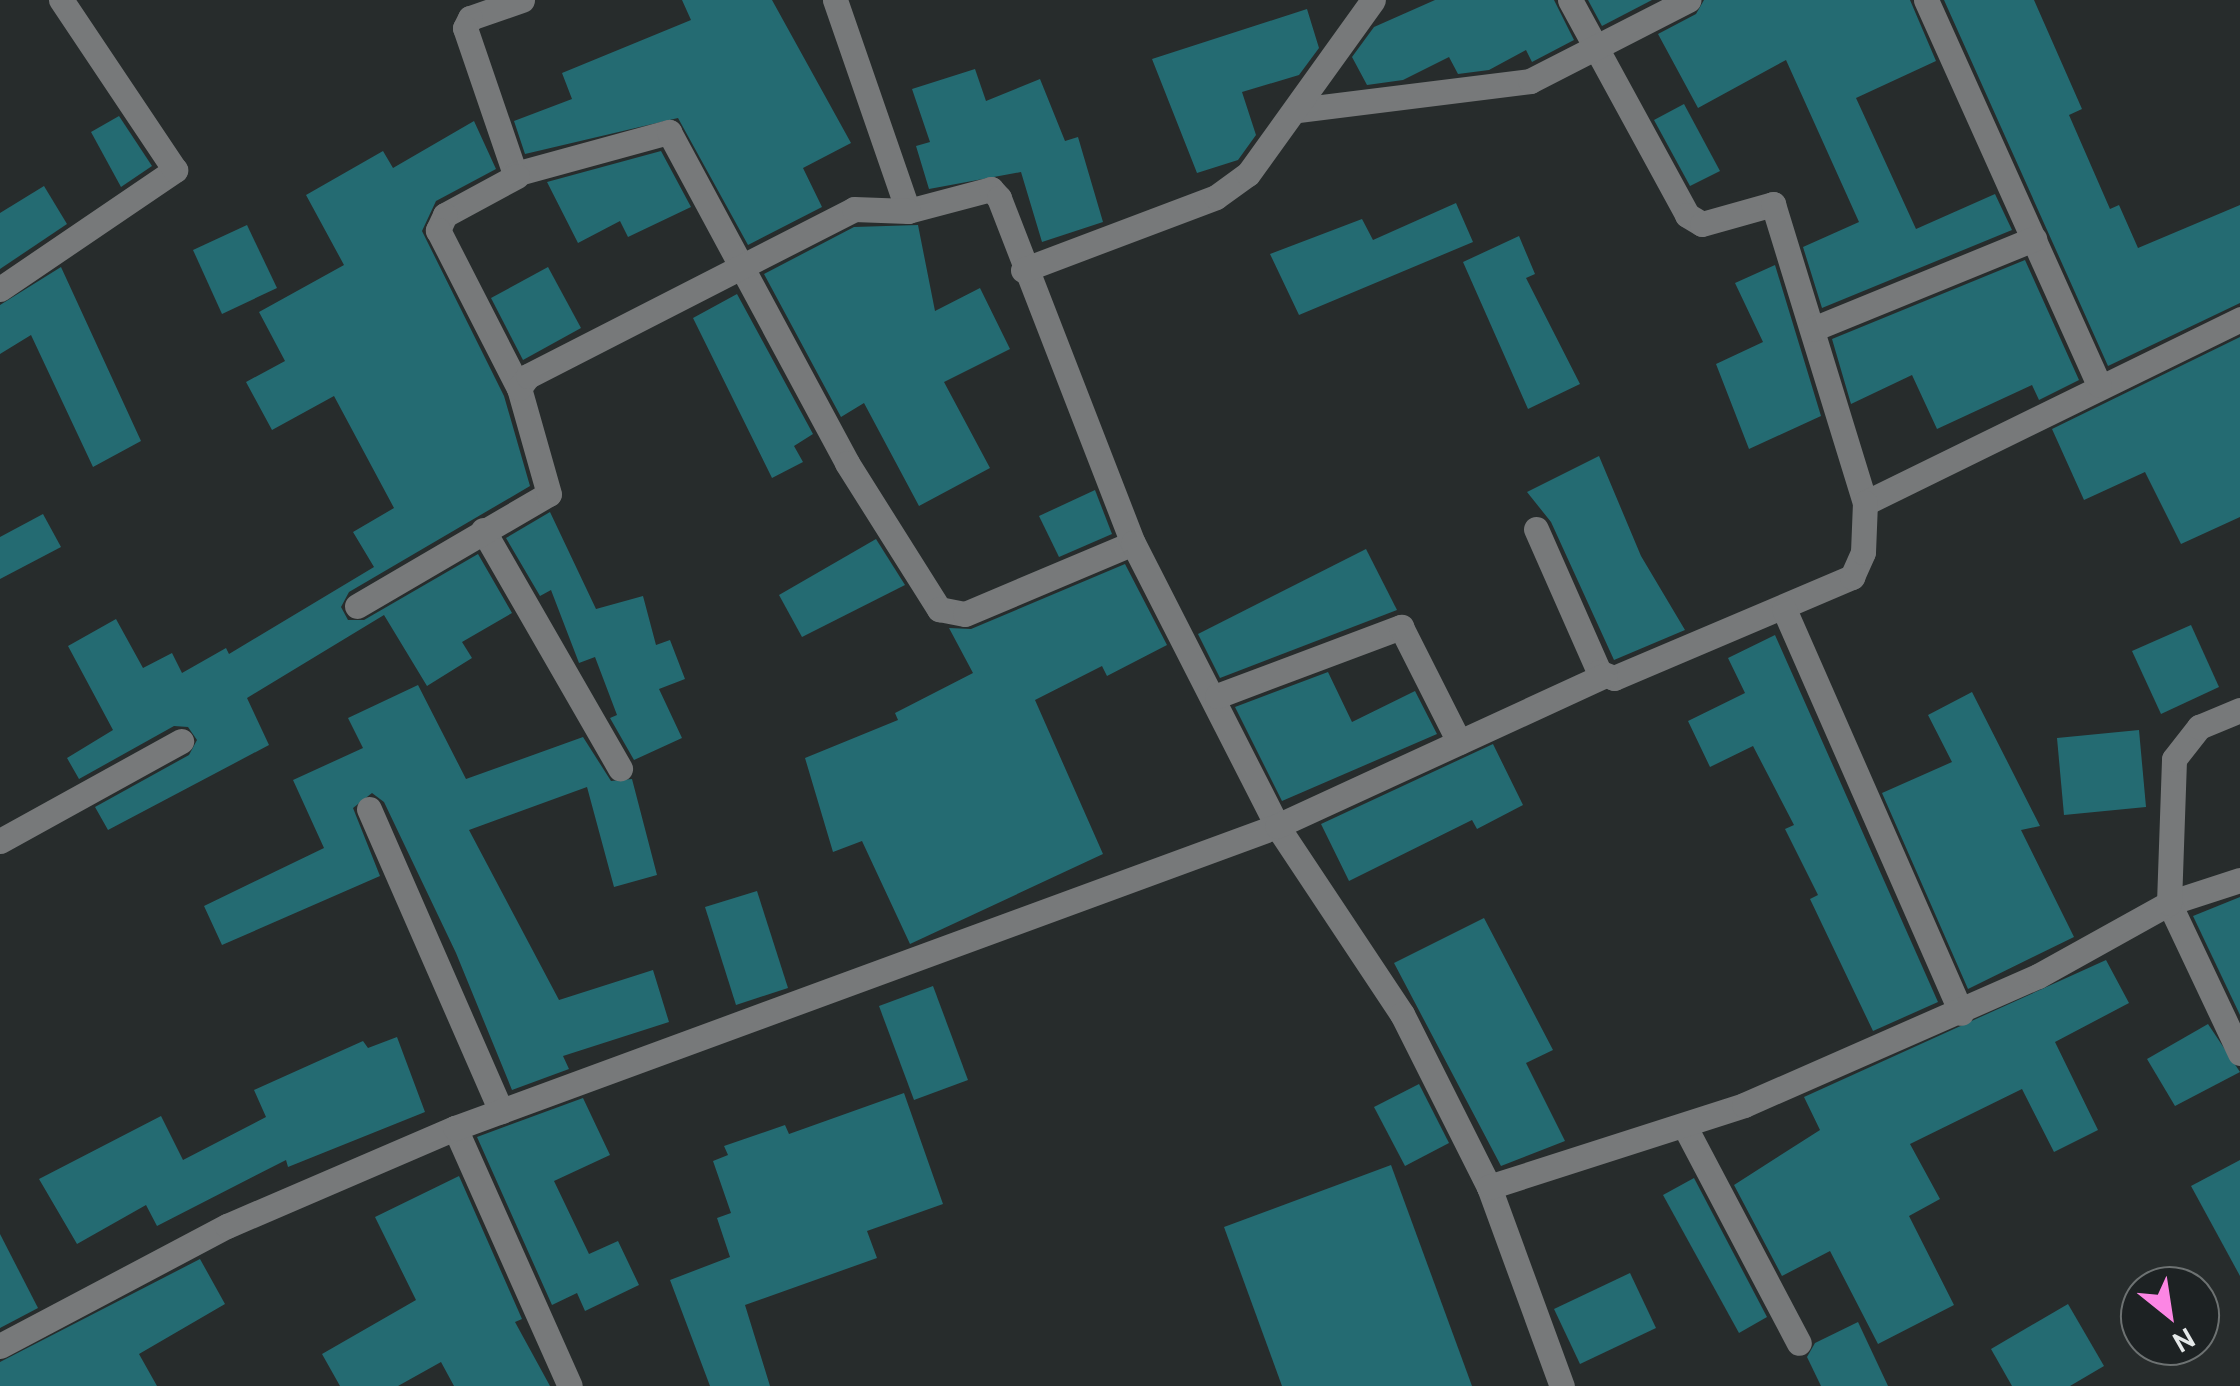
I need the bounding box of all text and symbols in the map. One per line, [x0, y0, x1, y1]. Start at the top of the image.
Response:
north arrow [2120, 1266, 2220, 1366]
text: N [2167, 1321, 2201, 1360]

